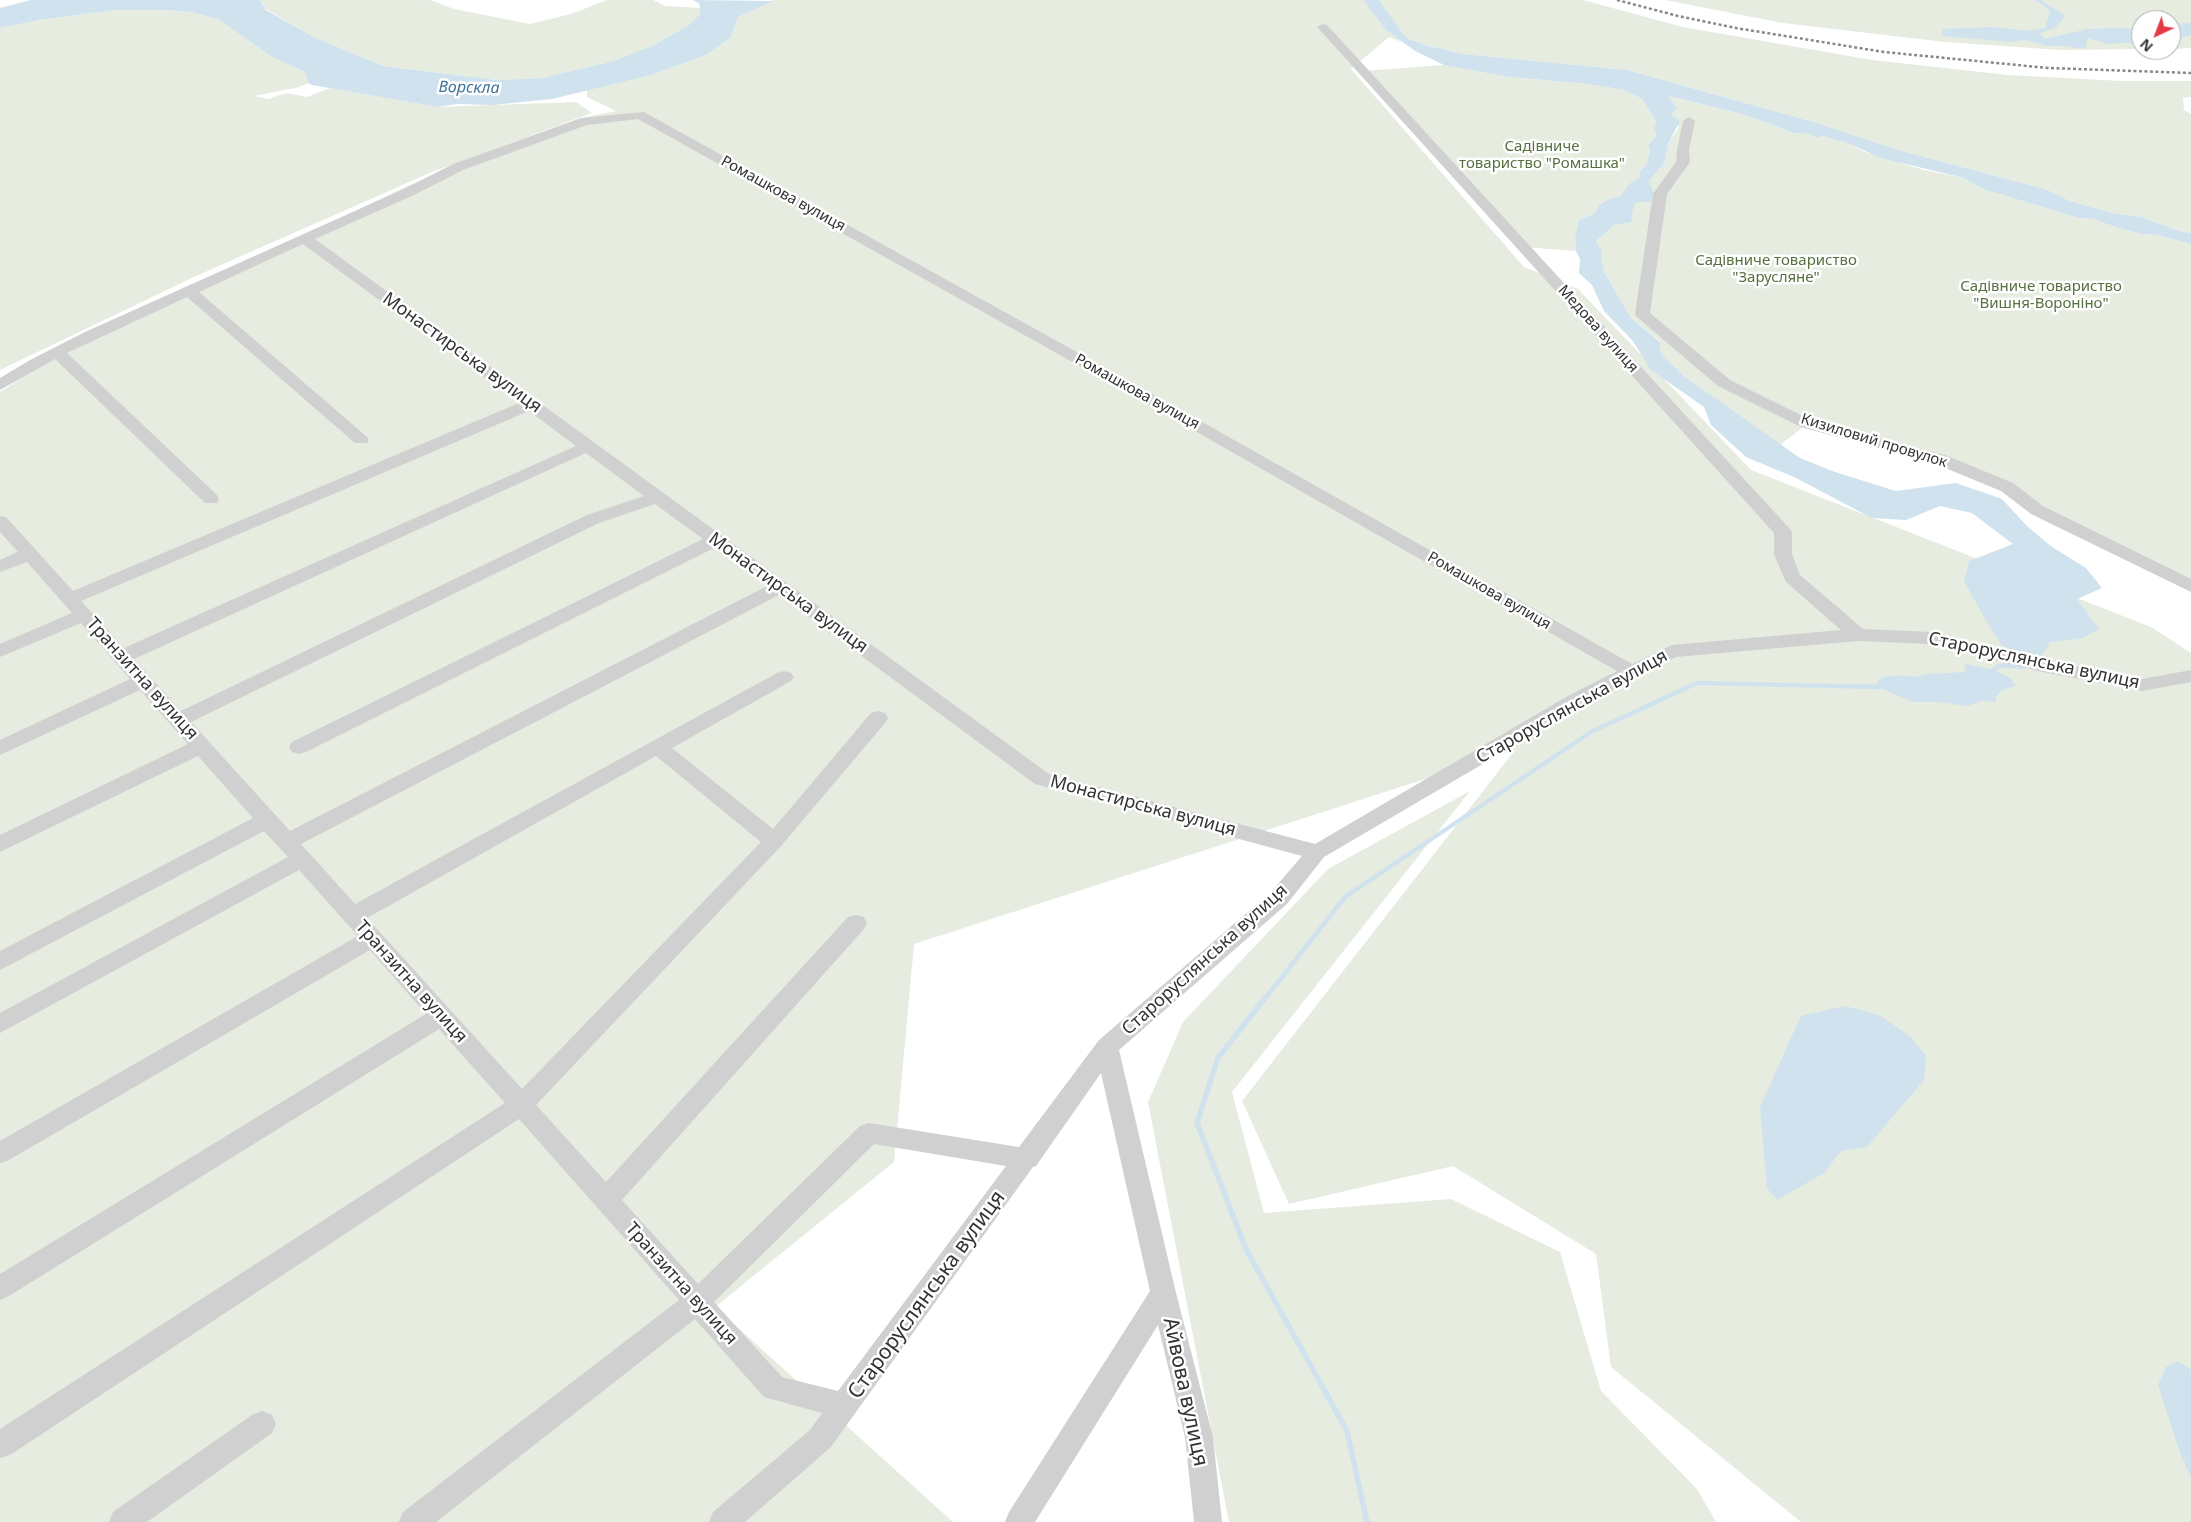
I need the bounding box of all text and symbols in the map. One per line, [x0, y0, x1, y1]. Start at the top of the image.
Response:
north arrow [2131, 10, 2181, 60]
text: N [2135, 35, 2157, 56]
water label: Ворскла [438, 78, 500, 98]
park label: Садівниче товариство "Ромашка" [1459, 138, 1625, 173]
street label: Ромашкова вулиця [718, 152, 848, 236]
park label: Садівниче товариство "Зарусляне" [1695, 252, 1857, 287]
park label: Садівниче товариство "Вишня-Вороніно" [1960, 278, 2122, 313]
street label: Медова вулиця [1554, 282, 1642, 376]
street label: Монастирська вулиця [378, 288, 546, 418]
street label: Ромашкова вулиця [1072, 350, 1202, 434]
street label: Кизиловий провулок [1799, 410, 1949, 472]
street label: Монастирська вулиця [704, 528, 872, 658]
street label: Ромашкова вулиця [1424, 548, 1554, 634]
street label: Транзитна вулиця [81, 613, 203, 745]
street label: Староруслянська вулиця [1926, 628, 2142, 694]
street label: Староруслянська вулиця [1473, 645, 1671, 769]
street label: Монастирська вулиця [1048, 771, 1238, 841]
street label: Староруслянська вулиця [1118, 880, 1292, 1040]
street label: Транзитна вулиця [350, 916, 472, 1048]
street label: Староруслянська вулиця [843, 1186, 1011, 1404]
street label: Транзитна вулиця [620, 1218, 742, 1350]
street label: Айвова вулиця [1157, 1315, 1213, 1469]

